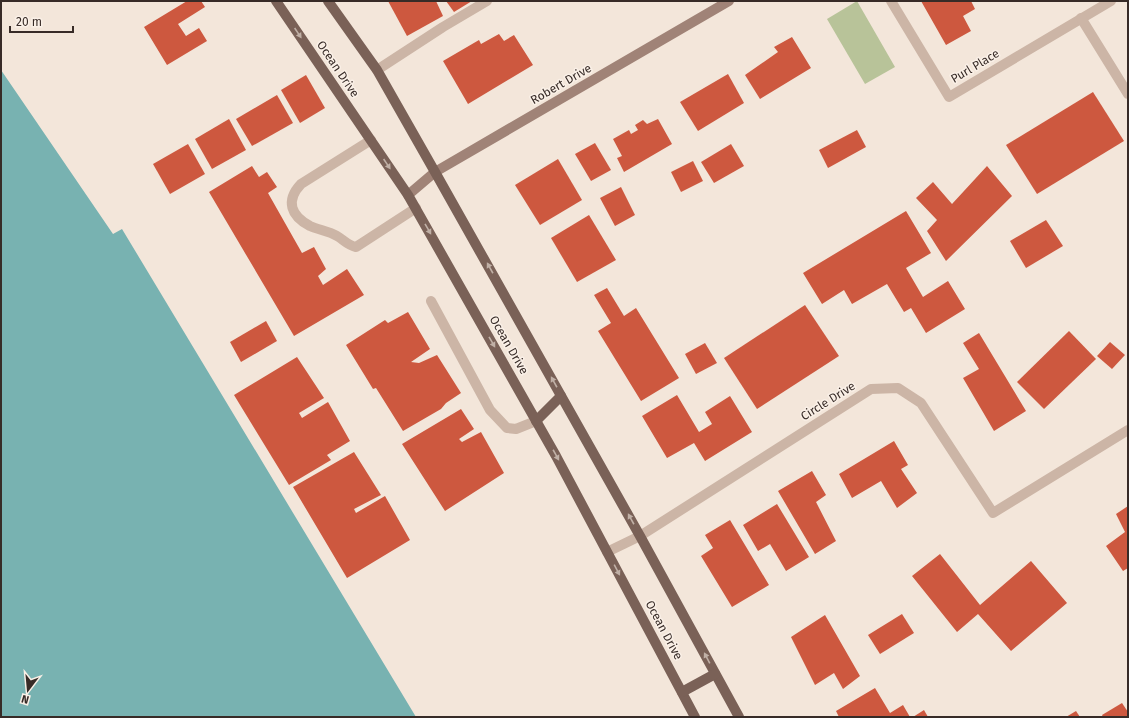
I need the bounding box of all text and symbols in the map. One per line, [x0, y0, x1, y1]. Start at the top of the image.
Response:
scale bar [10, 8, 73, 34]
text: 20 m [16, 15, 42, 29]
one-way arrow [294, 28, 302, 38]
street label: Ocean Drive [314, 38, 362, 100]
street label: Purl Place [948, 46, 1002, 86]
street label: Robert Drive [528, 61, 594, 107]
one-way arrow [383, 158, 391, 169]
one-way arrow [424, 223, 431, 235]
one-way arrow [486, 263, 493, 274]
street label: Ocean Drive [487, 313, 531, 377]
one-way arrow [488, 336, 495, 348]
one-way arrow [550, 376, 557, 388]
street label: Circle Drive [798, 379, 858, 423]
one-way arrow [552, 449, 559, 461]
one-way arrow [628, 513, 635, 525]
one-way arrow [614, 564, 620, 576]
street label: Ocean Drive [643, 598, 685, 662]
one-way arrow [703, 652, 710, 664]
north arrow [8, 670, 48, 710]
text: N [20, 692, 31, 706]

